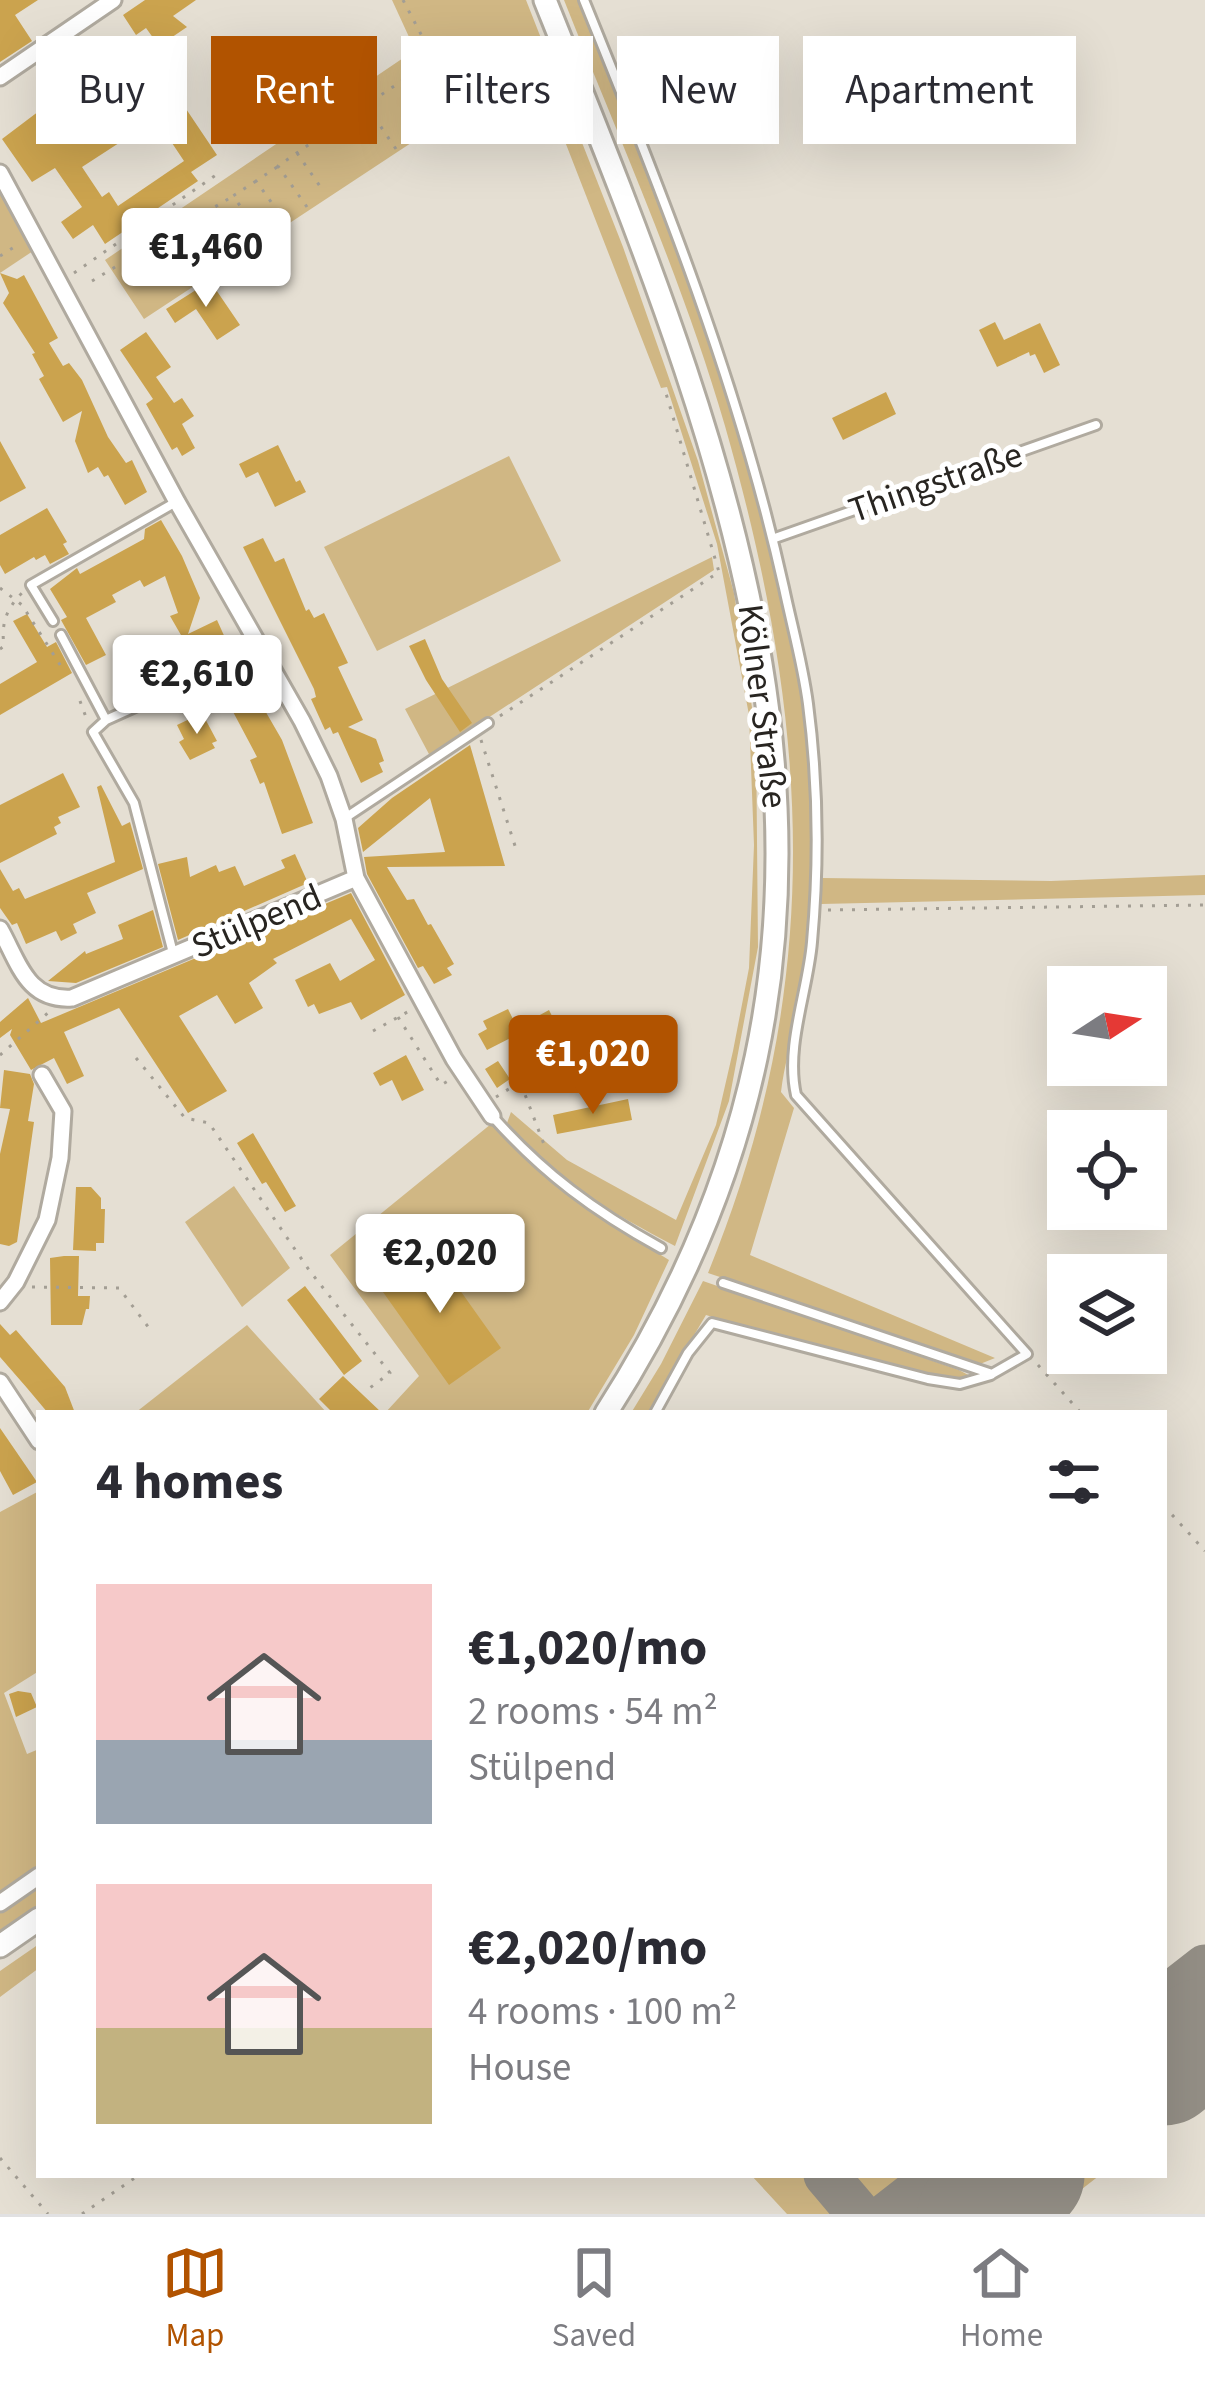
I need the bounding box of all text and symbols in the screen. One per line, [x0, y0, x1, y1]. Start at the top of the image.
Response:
chip: Buy [36, 36, 187, 144]
chip: Rent [211, 36, 377, 144]
chip: Filters [401, 36, 593, 144]
chip: New [617, 36, 779, 144]
chip: Apartment [803, 36, 1076, 144]
pin: €1,460 [108, 208, 304, 310]
text: €1,460 [149, 219, 263, 275]
street label: Thingstraße [842, 429, 1029, 536]
street label: Kölner Straße [725, 601, 800, 811]
pin: €2,610 [99, 635, 295, 737]
text: €2,610 [140, 646, 254, 702]
street label: Stülpend [184, 871, 330, 972]
north arrow [1047, 966, 1167, 1086]
map controls [1047, 966, 1167, 1374]
pin: €1,020 [495, 1015, 691, 1117]
text: €1,020 [536, 1026, 650, 1082]
button: locate [1047, 1110, 1167, 1230]
pin: €2,020 [342, 1214, 538, 1316]
text: €2,020 [383, 1225, 497, 1281]
button: layers [1047, 1254, 1167, 1374]
text: 4 homes [96, 1446, 283, 1518]
icon: filters [1041, 1449, 1107, 1515]
text: €1,020/mo [468, 1612, 707, 1684]
icon: home [192, 1632, 336, 1776]
text: 2 rooms · 54 m² [468, 1684, 718, 1740]
text: Stülpend [468, 1740, 616, 1796]
text: €2,020/mo [468, 1912, 707, 1984]
icon: home [192, 1932, 336, 2076]
text: 4 rooms · 100 m² [468, 1984, 737, 2040]
text: House [468, 2040, 571, 2096]
tab: Map [162, 2240, 228, 2359]
tab: Saved [552, 2240, 636, 2359]
tab: Home [960, 2240, 1043, 2359]

